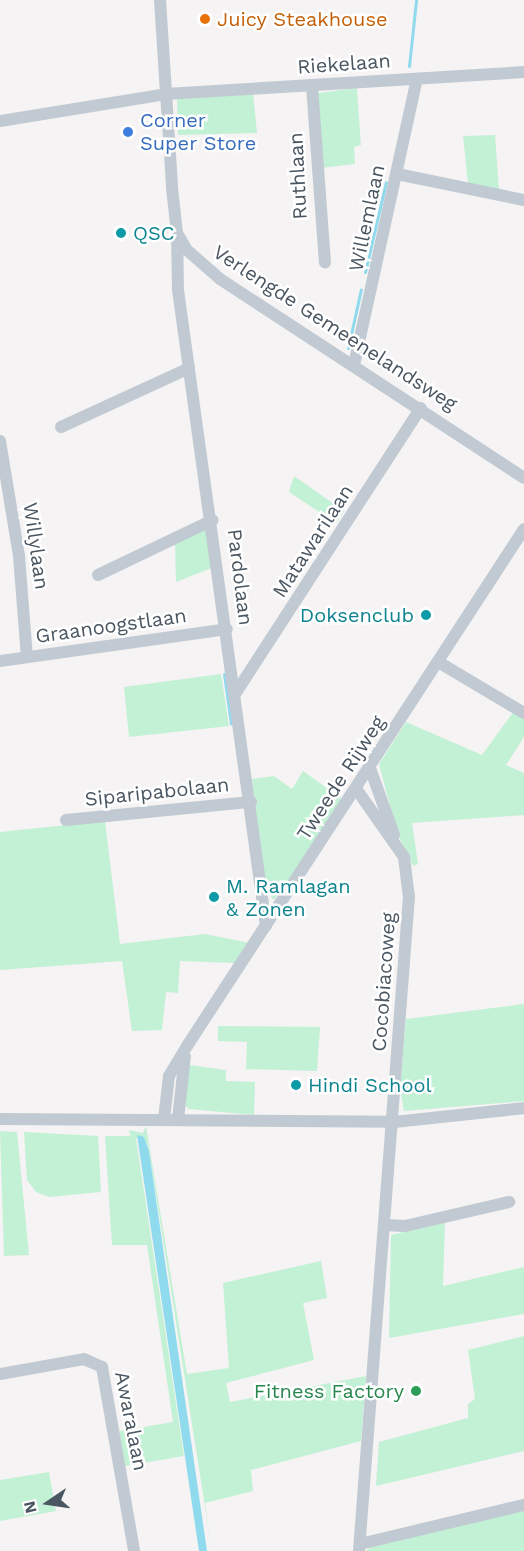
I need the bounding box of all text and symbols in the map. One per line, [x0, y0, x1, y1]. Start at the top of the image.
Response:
place label: Juicy Steakhouse [217, 7, 388, 31]
marker: Juicy Steakhouse [198, 12, 212, 26]
street label: Riekelaan [296, 49, 392, 79]
place label: Corner Super Store [140, 108, 257, 155]
marker: Corner Super Store [121, 125, 135, 139]
street label: Ruthlaan [284, 132, 312, 220]
street label: Willemlaan [344, 162, 390, 274]
place label: QSC [133, 221, 174, 245]
marker: QSC [114, 226, 128, 240]
street label: Verlengde Gemeenelandsweg [208, 240, 462, 416]
street label: Matawarilaan [268, 480, 358, 602]
street label: Willylaan [18, 501, 54, 591]
street label: Pardolaan [222, 527, 258, 627]
place label: Doksenclub [300, 603, 414, 627]
street label: Graanoogstlaan [34, 604, 188, 648]
marker: Doksenclub [419, 608, 433, 622]
street label: Tweede Rijweg [292, 711, 390, 845]
street label: Siparipabolaan [84, 772, 230, 812]
place label: M. Ramlagan & Zonen [226, 874, 351, 921]
marker: M. Ramlagan & Zonen [207, 890, 221, 904]
street label: Cocobiacoweg [367, 912, 401, 1052]
place label: Hindi School [308, 1073, 432, 1097]
marker: Hindi School [289, 1078, 303, 1092]
street label: Awaralaan [110, 1369, 152, 1473]
place label: Fitness Factory [254, 1379, 404, 1403]
marker: Fitness Factory [409, 1384, 423, 1398]
north arrow [18, 1473, 78, 1533]
text: N [19, 1499, 41, 1515]

